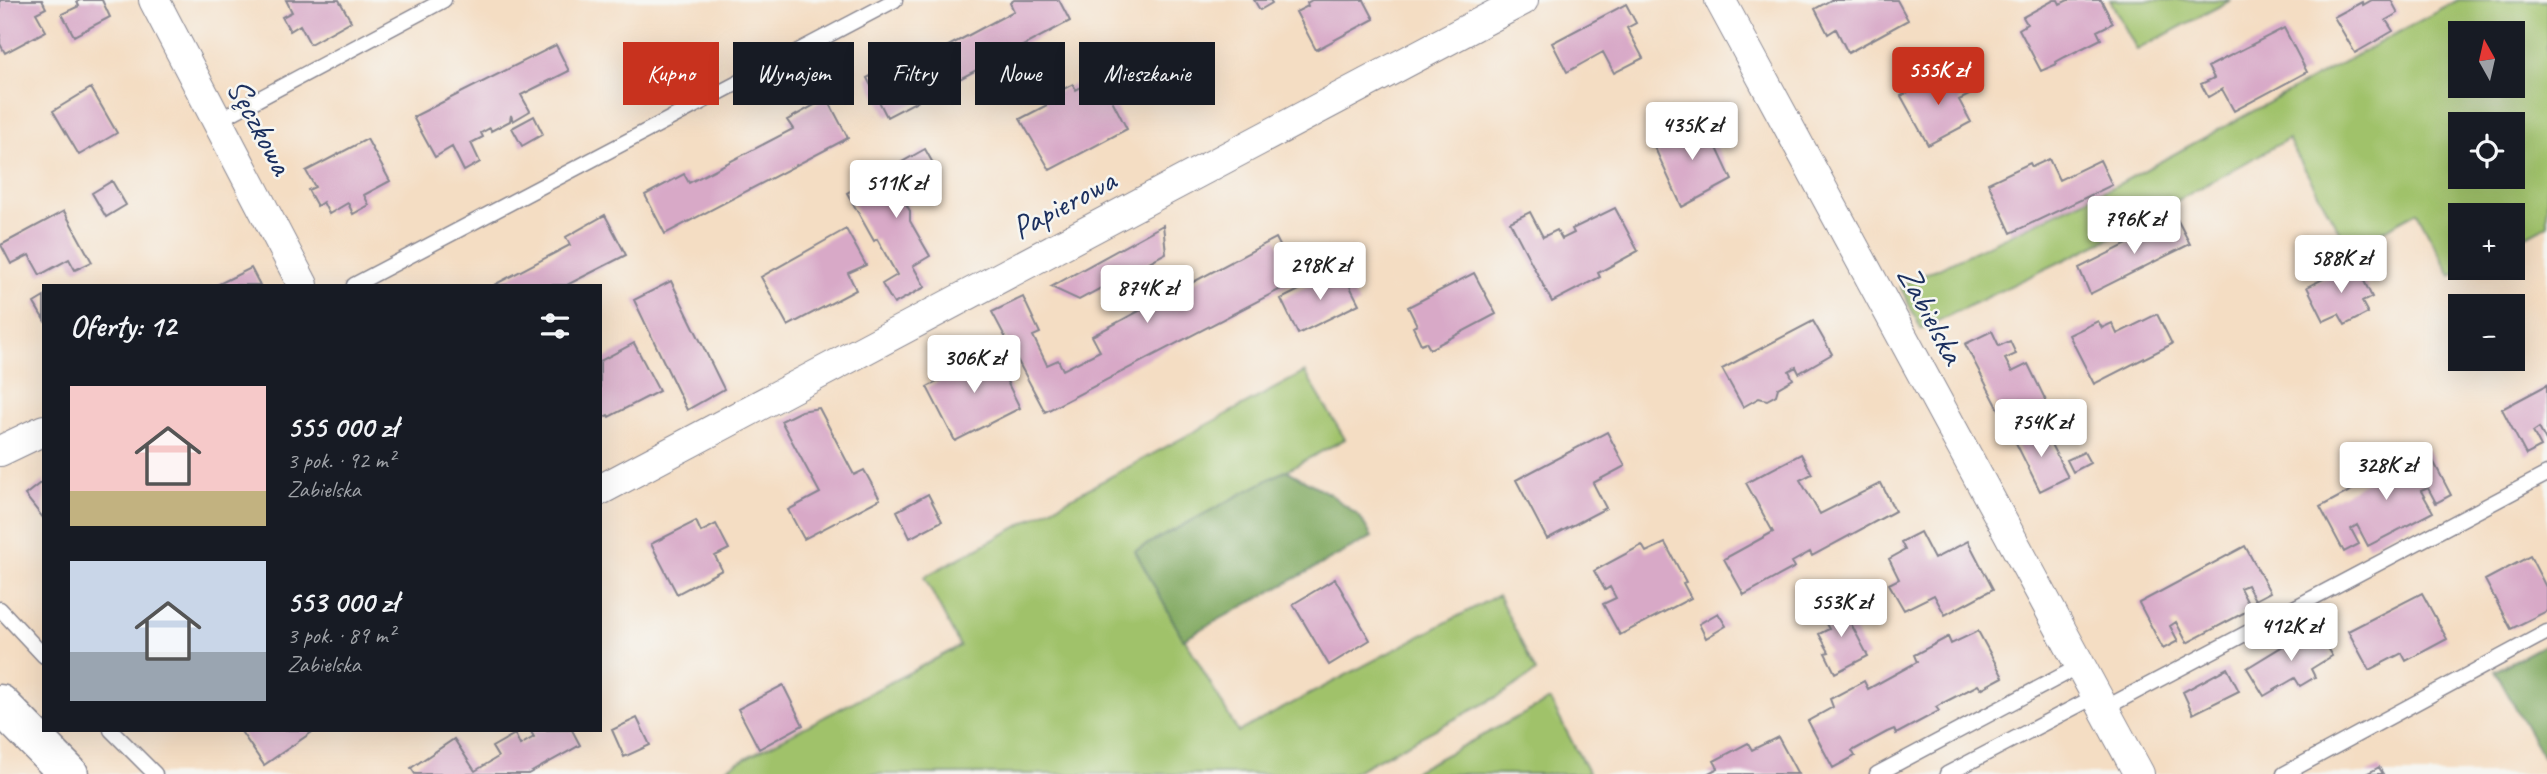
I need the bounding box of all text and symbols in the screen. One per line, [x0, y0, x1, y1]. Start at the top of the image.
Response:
north arrow [2448, 21, 2525, 98]
map controls [2448, 21, 2525, 371]
chip: Kupno [623, 42, 719, 105]
chip: Wynajem [733, 42, 854, 105]
chip: Filtry [868, 42, 961, 105]
chip: Nowe [975, 42, 1065, 105]
chip: Mieszkanie [1079, 42, 1215, 105]
pin: 555K zł [1873, 48, 2003, 107]
text: 555K zł [1908, 55, 1968, 84]
street label: Sęczkowa [218, 71, 304, 183]
pin: 435K zł [1627, 102, 1757, 162]
text: 435K zł [1662, 110, 1722, 139]
button: locate [2448, 112, 2525, 189]
street label: Papierowa [1004, 158, 1124, 249]
pin: 511K zł [831, 160, 961, 220]
text: 511K zł [866, 168, 926, 197]
pin: 796K zł [2069, 196, 2199, 256]
button: + [2448, 203, 2525, 280]
text: 796K zł [2104, 204, 2164, 233]
pin: 588K zł [2276, 236, 2406, 295]
pin: 298K zł [1255, 243, 1385, 302]
text: 588K zł [2311, 243, 2371, 272]
text: 298K zł [1290, 250, 1350, 279]
street label: Zabielska [1888, 258, 1976, 373]
pin: 874K zł [1082, 266, 1212, 325]
text: 874K zł [1117, 273, 1177, 302]
button: − [2448, 294, 2525, 371]
text: Oferty: 12 [70, 307, 176, 345]
icon: filters [536, 307, 574, 345]
pin: 306K zł [909, 336, 1039, 395]
text: 306K zł [943, 343, 1005, 372]
pin: 754K zł [1976, 400, 2106, 459]
text: 754K zł [2011, 407, 2071, 436]
text: 555 000 zł [287, 408, 397, 446]
icon: home [126, 414, 210, 498]
pin: 328K zł [2321, 442, 2451, 502]
text: 3 pok. · 92 m² [287, 446, 395, 475]
text: 328K zł [2356, 450, 2416, 479]
text: Zabielska [287, 475, 361, 504]
pin: 553K zł [1776, 580, 1906, 639]
text: 553 000 zł [287, 583, 398, 621]
text: 553K zł [1811, 587, 1871, 616]
icon: home [126, 589, 210, 673]
pin: 412K zł [2226, 604, 2356, 663]
text: 412K zł [2261, 611, 2321, 640]
text: 3 pok. · 89 m² [287, 621, 395, 650]
text: Zabielska [287, 650, 361, 679]

